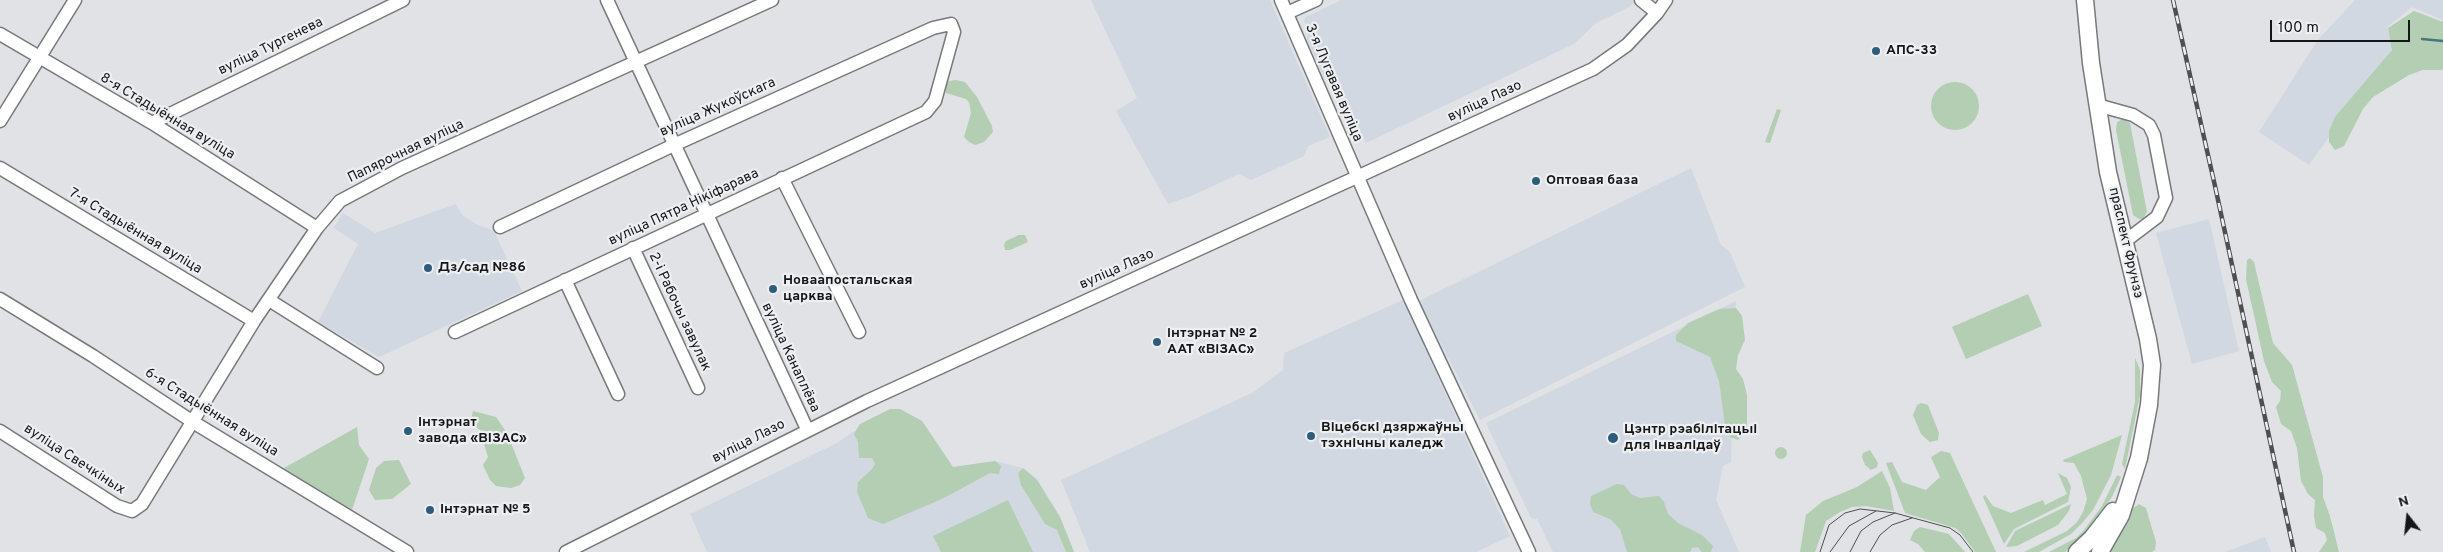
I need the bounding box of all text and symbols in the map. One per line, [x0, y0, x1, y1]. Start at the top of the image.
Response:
scale bar [2273, 10, 2413, 42]
street label: вуліца Тургенева [216, 14, 326, 80]
text: 100 m [2278, 19, 2319, 38]
street label: 3-я Лугавая вуліца [1301, 22, 1365, 144]
place label: АПС-33 [1886, 43, 1937, 59]
marker: АПС-33 [1870, 45, 1882, 57]
street label: 8-я Стадыённая вуліца [97, 70, 237, 164]
street label: вуліца Жукоўскага [657, 75, 779, 141]
street label: вуліца Лазо [1445, 78, 1525, 126]
street label: Папярочная вуліца [345, 117, 467, 187]
street label: вуліца Пятра Нікіфарава [606, 166, 762, 250]
place label: Оптовая база [1546, 173, 1638, 189]
marker: Оптовая база [1530, 175, 1542, 187]
street label: 7-я Стадыённая вуліца [65, 186, 205, 278]
street label: праспект Фрунзэ [2104, 186, 2146, 300]
street label: вуліца Лазо [1077, 246, 1157, 294]
street label: 2-і Рабочы завулак [644, 250, 714, 374]
place label: Дз/сад №86 [438, 260, 526, 276]
marker: Дз/сад №86 [422, 262, 434, 274]
place label: Новаапостальская царква [783, 273, 913, 306]
marker: Новаапостальская царква [767, 283, 779, 295]
street label: вуліца Канаплёва [757, 301, 823, 415]
place label: інтэрнат № 2 ААТ «ВіЗАС» [1167, 326, 1257, 358]
marker: інтэрнат № 2 ААТ «ВіЗАС» [1151, 336, 1163, 348]
street label: 6-я Стадыённая вуліца [141, 365, 281, 461]
place label: Інтэрнат завода «ВІЗАС» [418, 415, 527, 448]
street label: вуліца Лазо [710, 416, 788, 468]
place label: Віцебскі дзяржаўны тэхнічны каледж [1321, 420, 1464, 452]
street label: вуліца Свечкіных [20, 421, 128, 499]
place label: Цэнтр рэабілітацыі для інвалідаў [1624, 422, 1757, 454]
marker: Інтэрнат завода «ВІЗАС» [402, 425, 414, 437]
marker: Віцебскі дзяржаўны тэхнічны каледж [1305, 430, 1317, 442]
marker: Цэнтр рэабілітацыі для інвалідаў [1606, 431, 1620, 445]
north arrow [2383, 492, 2433, 542]
text: N [2397, 493, 2411, 512]
place label: Інтэрнат № 5 [440, 502, 531, 518]
marker: Інтэрнат № 5 [424, 504, 436, 516]

